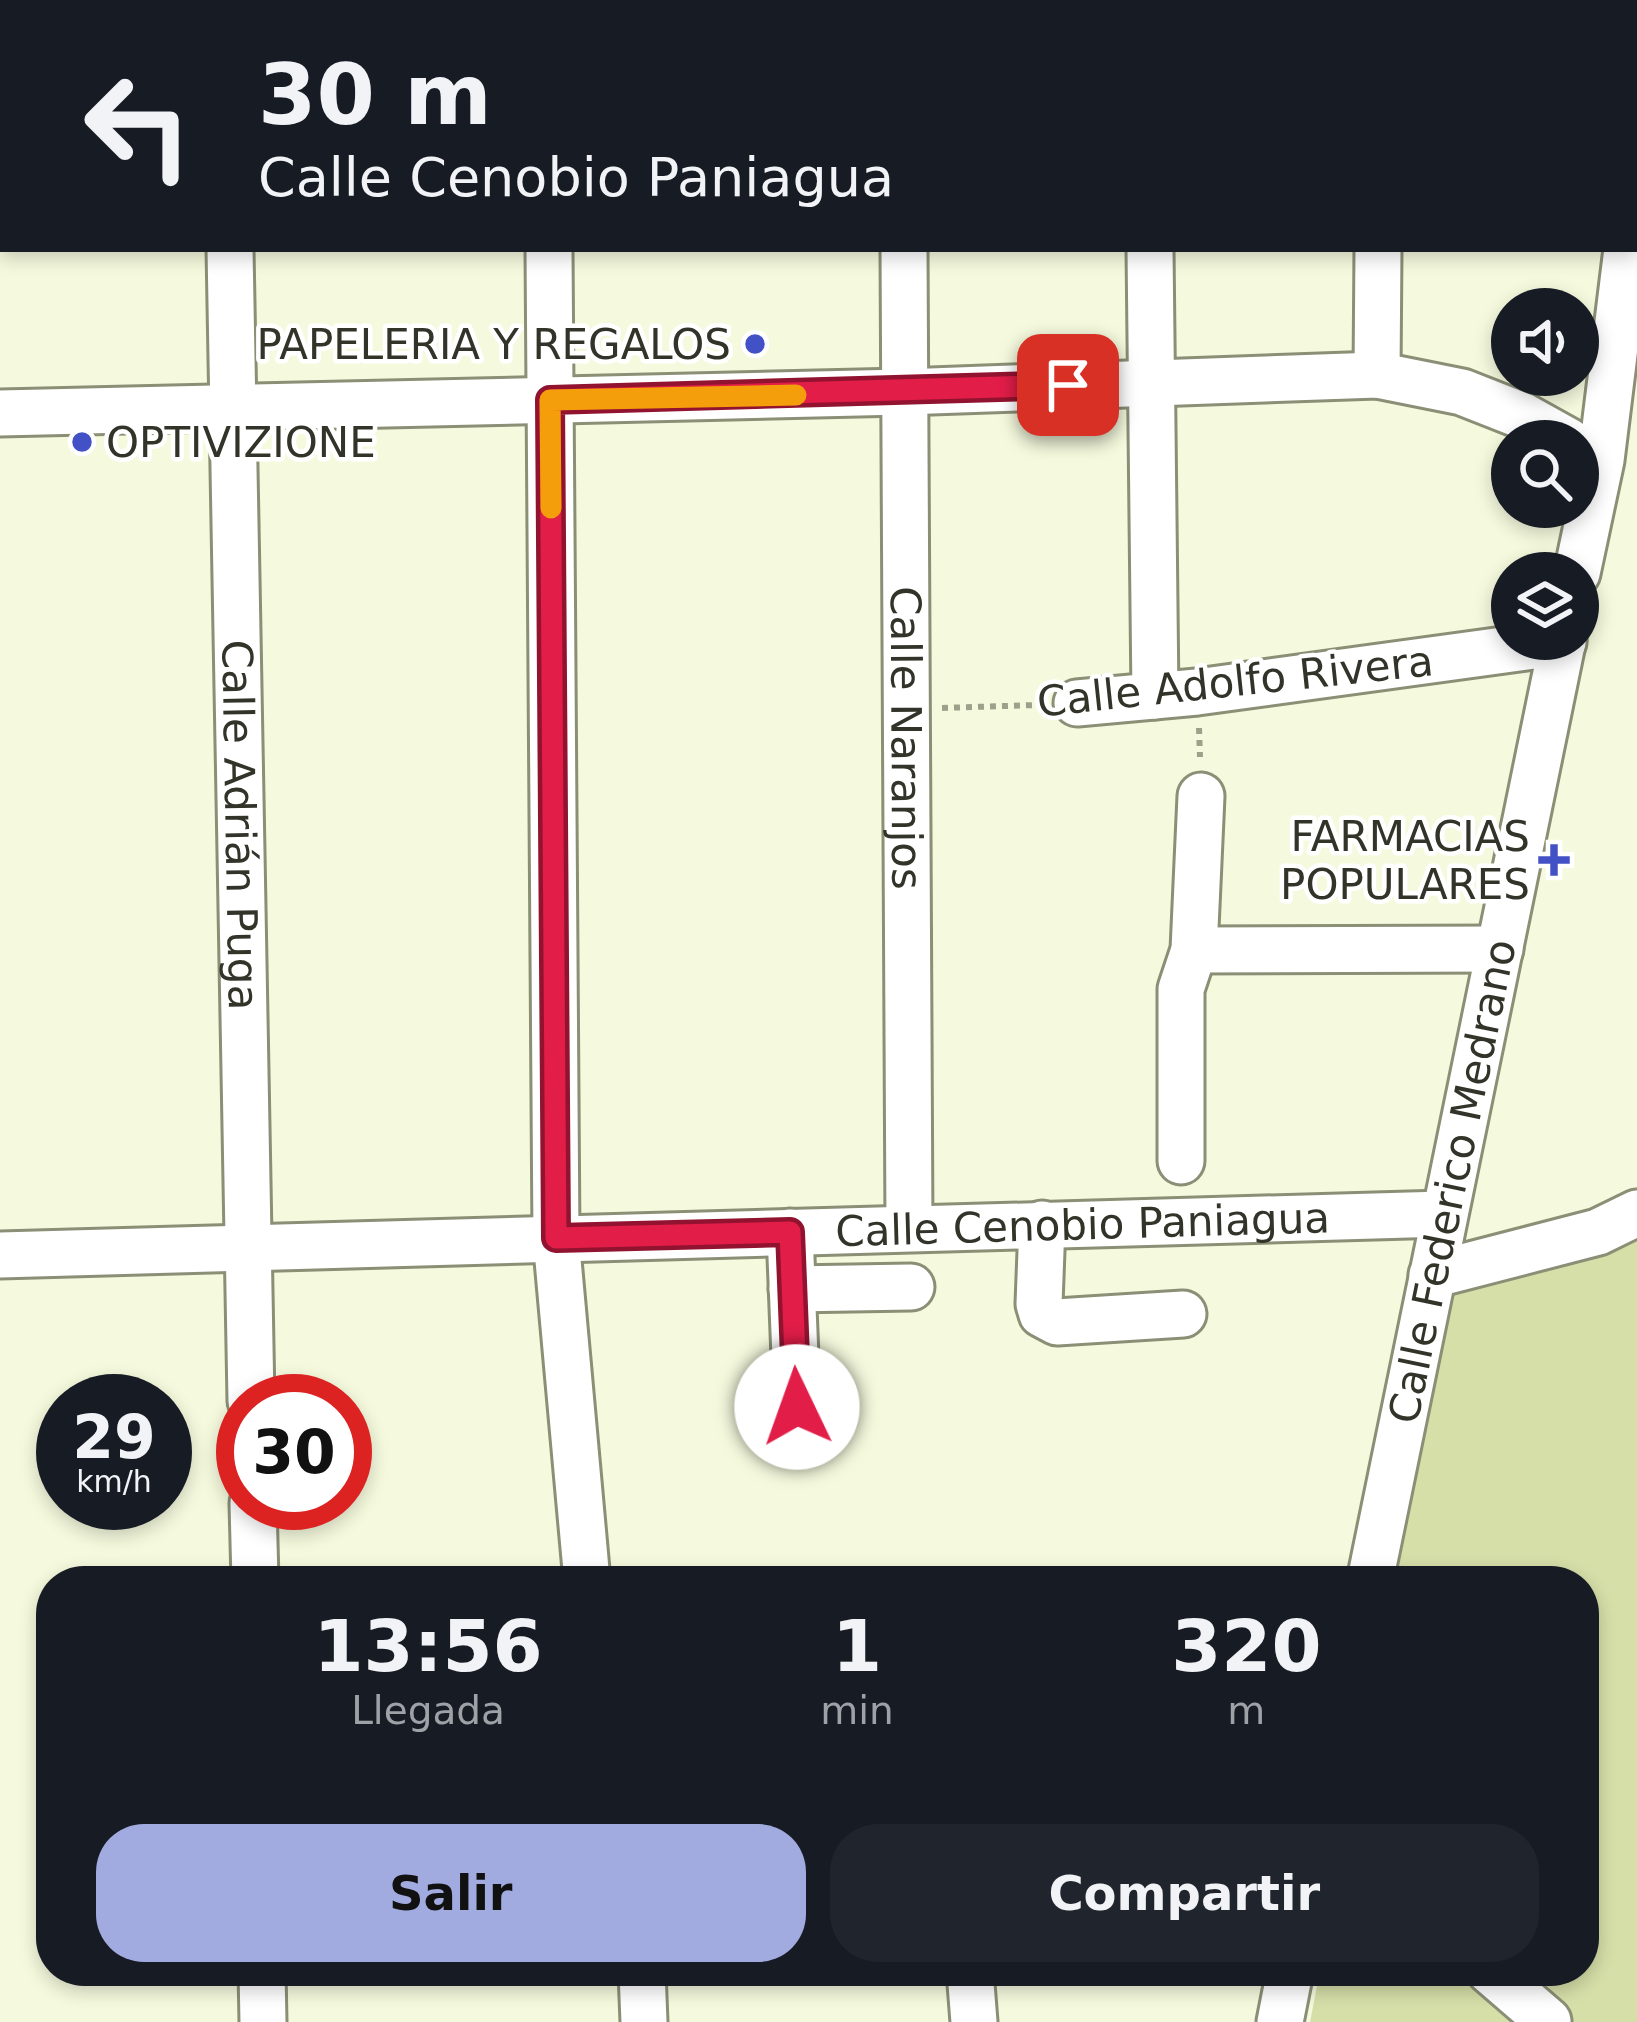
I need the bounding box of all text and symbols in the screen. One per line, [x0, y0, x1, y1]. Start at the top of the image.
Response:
text: 30 m [258, 46, 492, 144]
icon: left [60, 48, 216, 204]
text: Calle Cenobio Paniagua [258, 146, 894, 209]
map controls [1491, 288, 1599, 660]
button: sound [1491, 288, 1599, 396]
place label: PAPELERIA Y REGALOS [257, 320, 731, 369]
marker: PAPELERIA Y REGALOS [742, 331, 768, 357]
pin [1017, 334, 1119, 436]
icon: arrive [1035, 352, 1101, 418]
place label: OPTIVIZIONE [106, 418, 376, 467]
button: search [1491, 420, 1599, 528]
marker: OPTIVIZIONE [69, 429, 95, 455]
button: layers [1491, 552, 1599, 660]
street label: Calle Naranjos [881, 586, 931, 890]
street label: Calle Adolfo Rivera [1035, 636, 1436, 727]
street label: Calle Adrián Puga [212, 639, 268, 1011]
place label: FARMACIAS POPULARES [1280, 812, 1530, 909]
marker: FARMACIAS POPULARES [1541, 847, 1567, 873]
street label: Calle Federico Medrano [1379, 935, 1526, 1428]
street label: Calle Cenobio Paniagua [835, 1193, 1331, 1256]
position arrow [734, 1344, 860, 1470]
speed limit sign: 30 [216, 1374, 372, 1530]
text: 29 [72, 1402, 156, 1472]
text: km/h [76, 1464, 152, 1499]
text: 13:56 [313, 1604, 543, 1688]
text: 1 [832, 1604, 882, 1688]
text: 320 [1171, 1604, 1321, 1688]
text: Llegada [351, 1688, 505, 1733]
text: min [820, 1688, 894, 1733]
text: m [1227, 1688, 1265, 1733]
button: Salir [96, 1824, 806, 1962]
button: Compartir [830, 1824, 1539, 1962]

